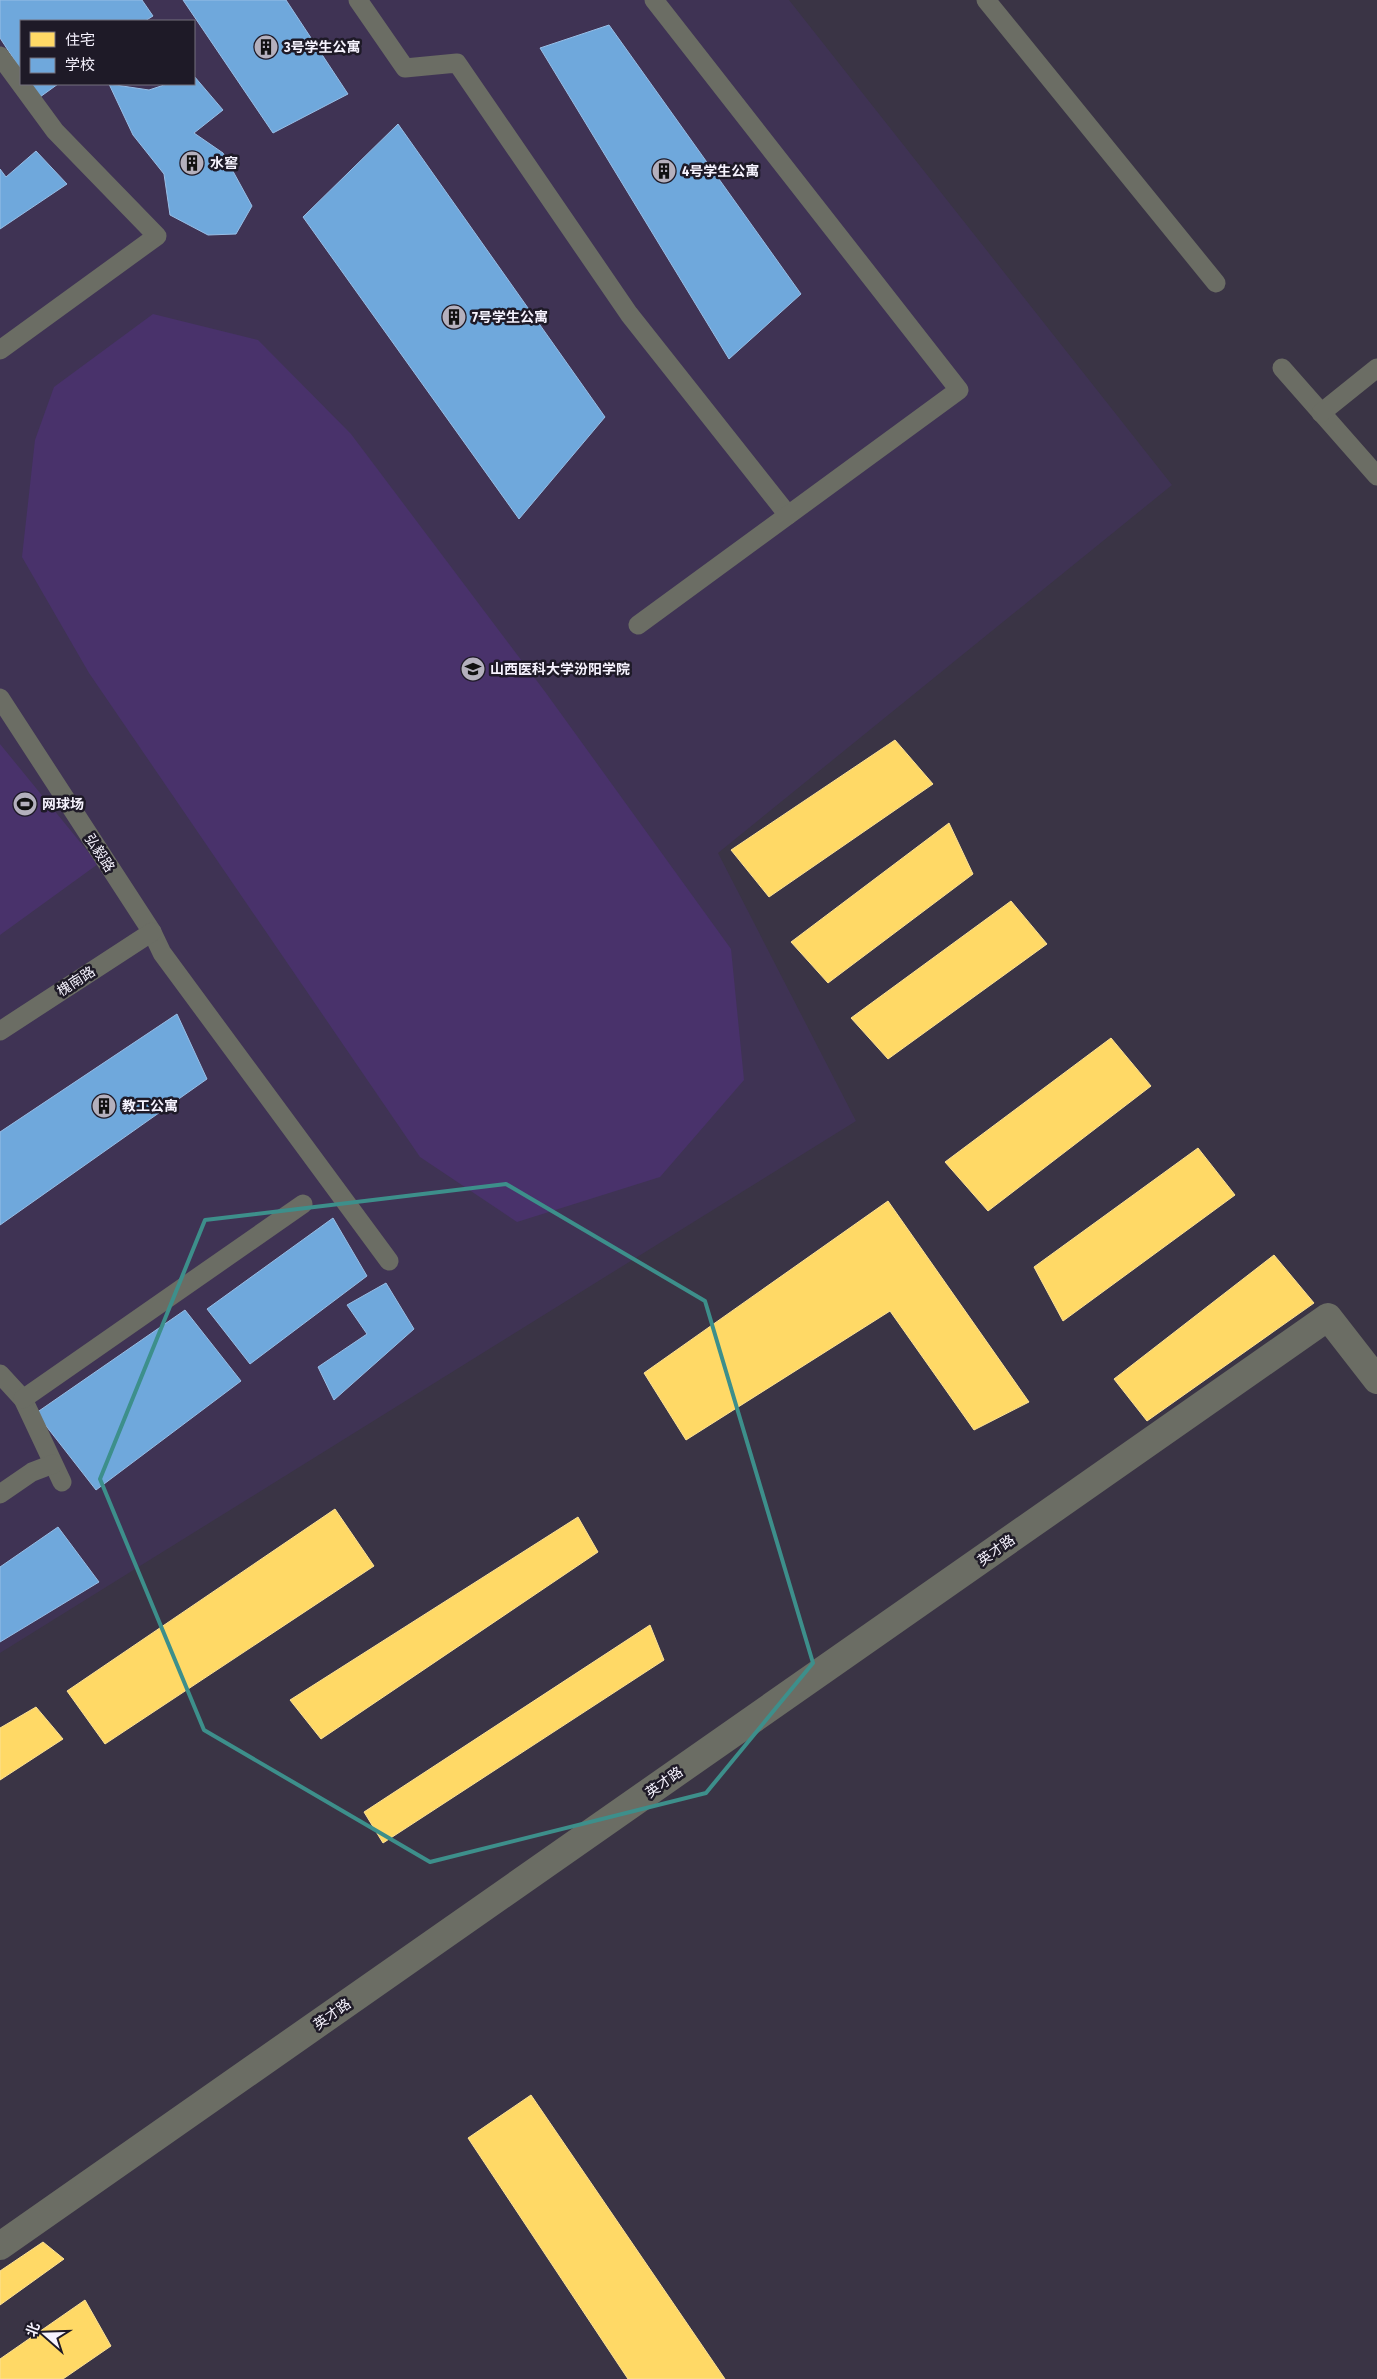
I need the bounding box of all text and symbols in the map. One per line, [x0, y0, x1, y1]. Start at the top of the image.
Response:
legend [20, 20, 195, 85]
text: 住宅 [65, 31, 95, 49]
building icon: 3号学生公寓 [253, 34, 279, 60]
place label: 3号学生公寓 [283, 39, 361, 56]
text: 学校 [65, 56, 95, 74]
building icon: 水窖 [179, 150, 205, 176]
place label: 水窖 [210, 155, 238, 172]
building icon: 4号学生公寓 [651, 158, 677, 184]
place label: 4号学生公寓 [682, 163, 759, 180]
building icon: 7号学生公寓 [441, 304, 467, 330]
place label: 7号学生公寓 [472, 309, 548, 326]
school or university icon: 山西医科大学汾阳学院 [460, 656, 486, 682]
place label: 山西医科大学汾阳学院 [490, 661, 630, 678]
sports icon: 网球场 [12, 791, 38, 817]
place label: 网球场 [42, 796, 84, 813]
street label: 弘毅路 [81, 831, 118, 876]
street label: 槐南路 [54, 963, 99, 1000]
building icon: 教工公寓 [91, 1093, 117, 1119]
place label: 教工公寓 [122, 1098, 178, 1115]
street label: 英才路 [974, 1531, 1018, 1569]
street label: 英才路 [642, 1763, 686, 1801]
street label: 英才路 [310, 1995, 354, 2033]
north arrow [20, 2309, 70, 2359]
text: 北 [23, 2320, 44, 2339]

